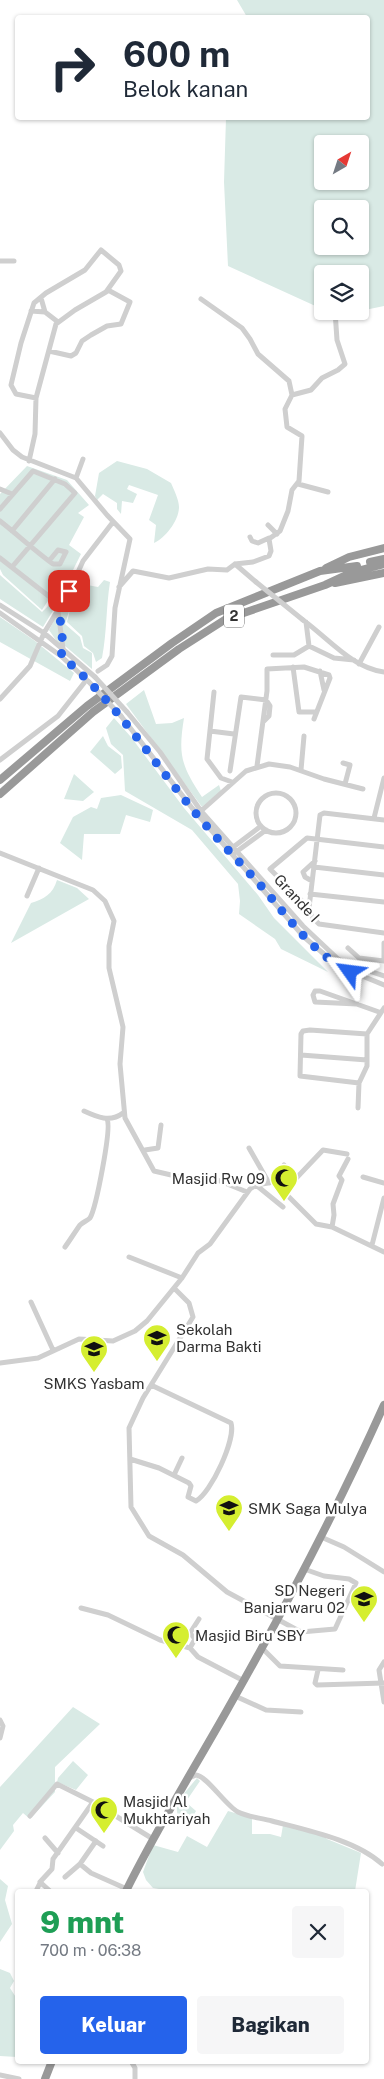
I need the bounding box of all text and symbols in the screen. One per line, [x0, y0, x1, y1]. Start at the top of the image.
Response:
text: 600 m [123, 34, 230, 75]
icon: right [40, 35, 105, 100]
text: Belok kanan [123, 76, 248, 102]
north arrow [314, 135, 369, 190]
map controls [314, 135, 369, 320]
button: search [314, 200, 369, 255]
button: layers [314, 265, 369, 320]
pin [48, 570, 90, 612]
icon: arrive [55, 577, 83, 605]
road number: 2 [224, 604, 244, 628]
street label: Grande I [271, 871, 323, 925]
position arrow [323, 945, 375, 997]
mosque icon: Masjid Rw 09 [269, 1163, 299, 1202]
place label: Masjid Rw 09 [172, 1170, 265, 1187]
place label: Sekolah Darma Bakti [176, 1321, 262, 1355]
school or university icon: Sekolah Darma Bakti [142, 1323, 172, 1362]
school or university icon: SMKS Yasbam [79, 1334, 109, 1373]
place label: SMKS Yasbam [44, 1375, 144, 1392]
school or university icon: SMK Saga Mulya [214, 1493, 244, 1532]
place label: SMK Saga Mulya [248, 1500, 367, 1517]
place label: SD Negeri Banjarwaru 02 [244, 1582, 345, 1616]
school or university icon: SD Negeri Banjarwaru 02 [349, 1584, 379, 1623]
mosque icon: Masjid Biru SBY [161, 1620, 191, 1659]
place label: Masjid Biru SBY [195, 1627, 305, 1644]
place label: Masjid Al Mukhtariyah [123, 1793, 210, 1827]
mosque icon: Masjid Al Mukhtariyah [89, 1795, 119, 1834]
text: 9 mnt [40, 1904, 124, 1940]
button: close [292, 1906, 344, 1958]
text: 700 m · 06:38 [40, 1941, 141, 1960]
button: Keluar [40, 1996, 187, 2054]
button: Bagikan [197, 1996, 344, 2054]

